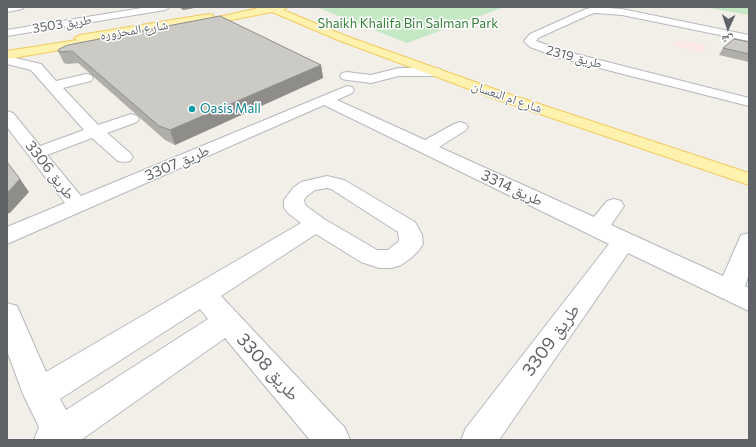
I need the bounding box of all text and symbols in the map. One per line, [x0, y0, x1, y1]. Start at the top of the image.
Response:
north arrow [708, 8, 748, 48]
street label: طريق 3503 [31, 12, 93, 36]
park label: Shaikh Khalifa Bin Salman Park [318, 16, 498, 32]
street label: شارع المحزوره [99, 17, 169, 43]
text: ش [721, 34, 734, 47]
street label: طريق 2319 [544, 42, 604, 72]
street label: شارع ام النعسان [470, 78, 544, 116]
place label: Oasis Mall [200, 101, 261, 117]
marker: Oasis Mall [187, 104, 197, 114]
street label: طريق 3306 [21, 137, 79, 203]
street label: طريق 3307 [142, 141, 212, 185]
street label: طريق 3314 [478, 166, 546, 210]
street label: طريق 3309 [518, 300, 584, 380]
street label: طريق 3308 [232, 329, 304, 405]

